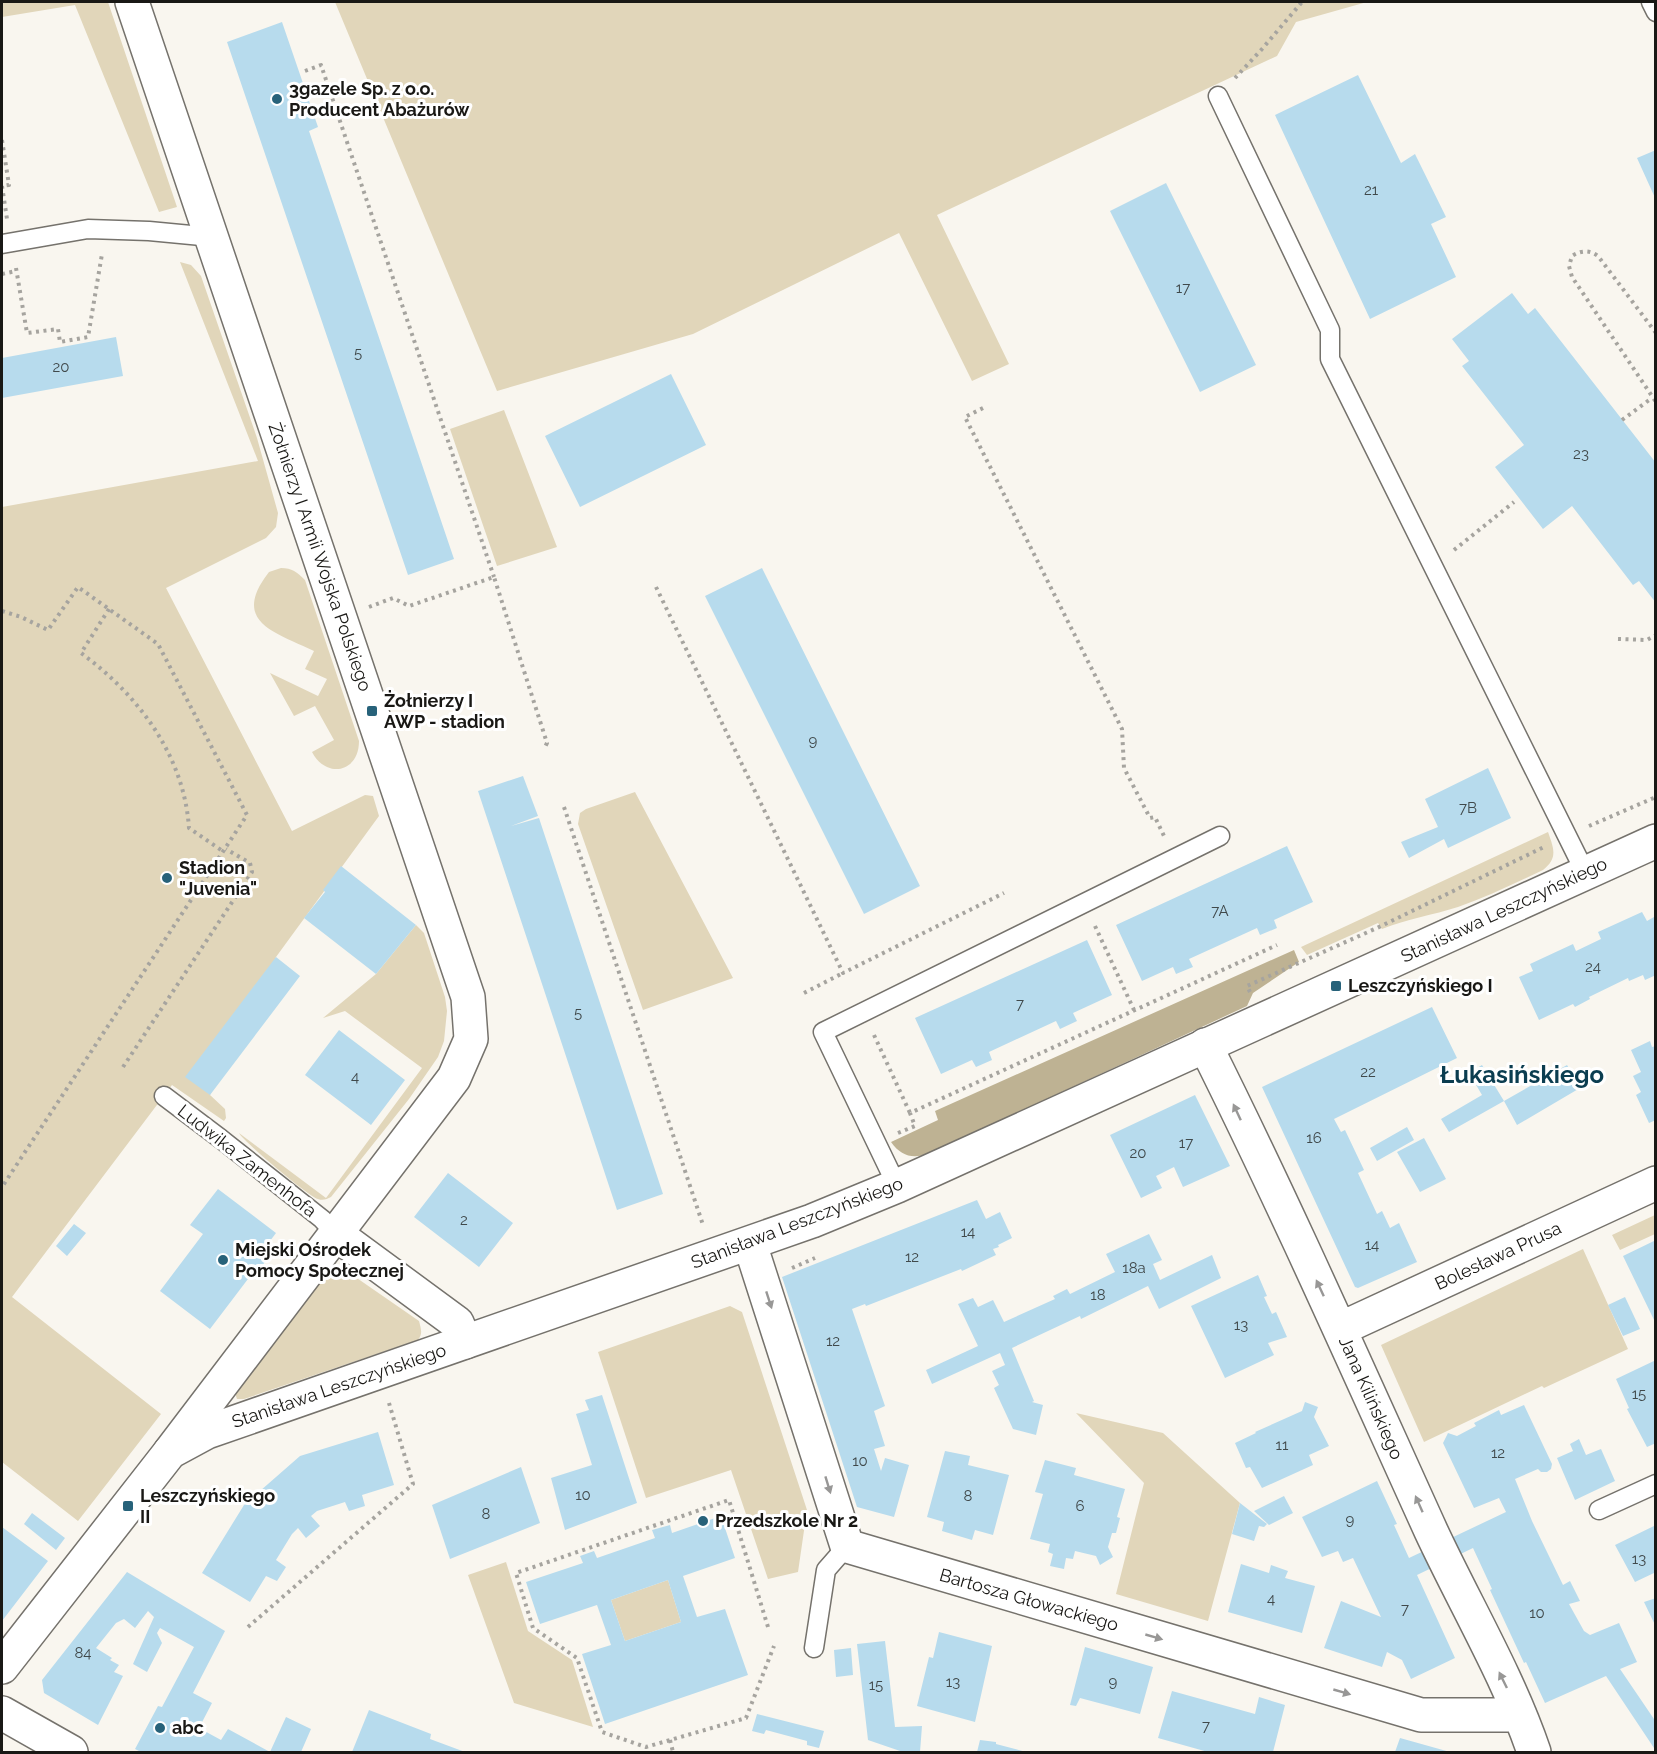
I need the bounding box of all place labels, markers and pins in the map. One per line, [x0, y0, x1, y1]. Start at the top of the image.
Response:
place label: 3gazele Sp. z o.o. Producent Abażurów [289, 78, 470, 120]
marker: 3gazele Sp. z o.o. Producent Abażurów [270, 92, 284, 106]
place label: Żołnierzy I AWP - stadion [384, 690, 505, 732]
marker: Żołnierzy I AWP - stadion [365, 704, 379, 718]
place label: Stadion "Juvenia" [179, 857, 257, 899]
marker: Stadion "Juvenia" [160, 871, 174, 885]
place label: Leszczyńskiego I [1348, 975, 1493, 996]
marker: Leszczyńskiego I [1329, 979, 1343, 993]
place label: Miejski Ośrodek Pomocy Społecznej [235, 1239, 404, 1281]
marker: Miejski Ośrodek Pomocy Społecznej [216, 1253, 230, 1267]
place label: Leszczyńskiego II [140, 1485, 275, 1527]
marker: Leszczyńskiego II [121, 1499, 135, 1513]
place label: Przedszkole Nr 2 [715, 1510, 858, 1531]
marker: Przedszkole Nr 2 [696, 1514, 710, 1528]
place label: abc [172, 1717, 204, 1738]
marker: abc [153, 1721, 167, 1735]

